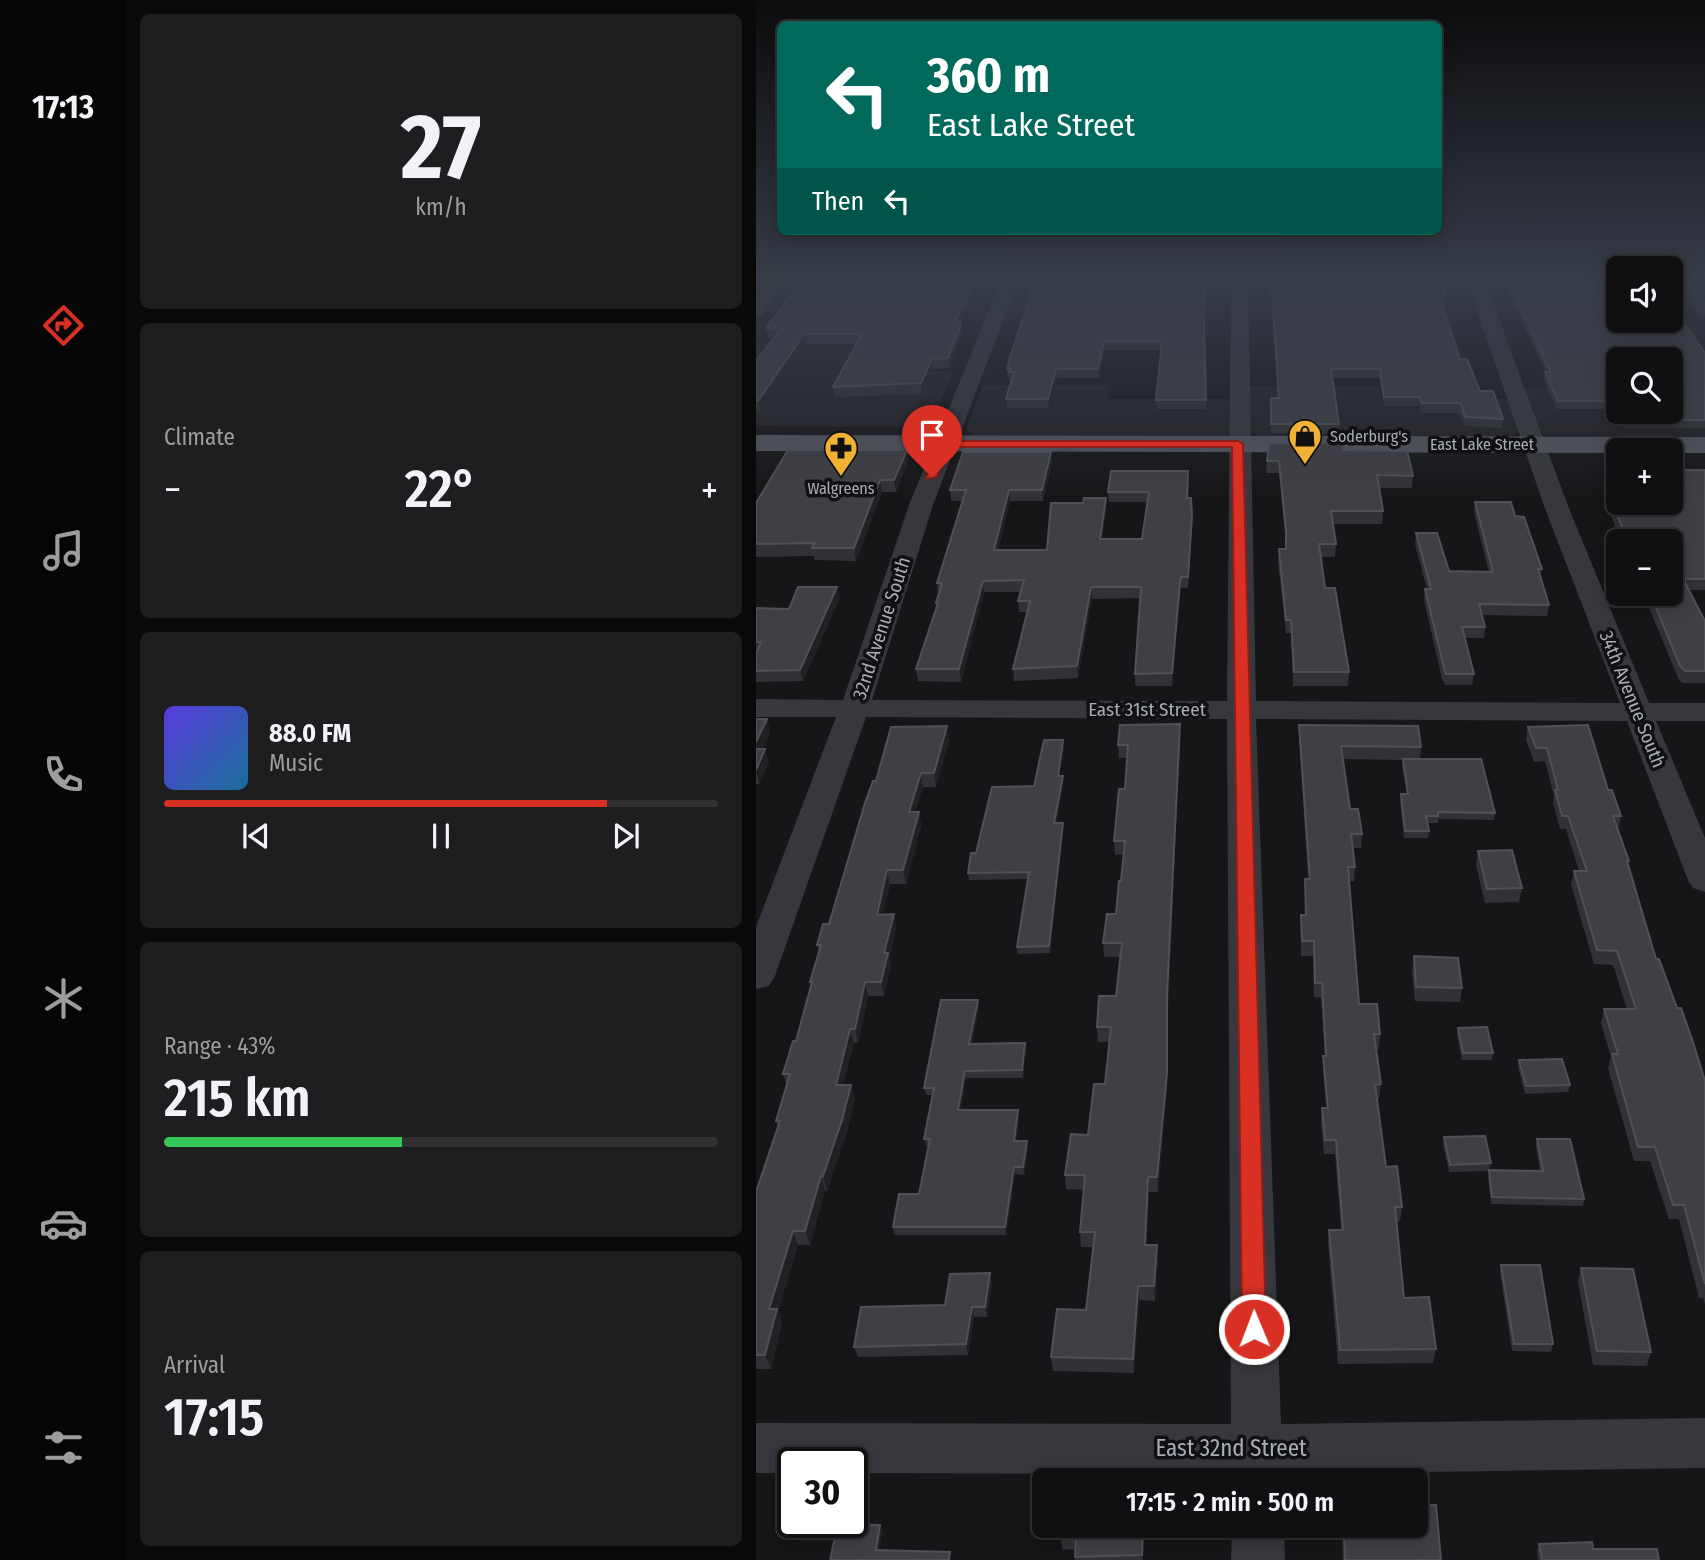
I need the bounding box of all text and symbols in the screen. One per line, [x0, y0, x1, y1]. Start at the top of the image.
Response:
text: 360 m [927, 46, 1050, 105]
icon: left [812, 49, 903, 140]
text: 17:13 [32, 88, 94, 126]
text: 27 [401, 93, 481, 202]
text: East Lake Street [927, 106, 1135, 144]
icon: left [878, 182, 916, 220]
text: Then [812, 186, 864, 217]
text: km/h [415, 193, 467, 221]
map controls [1606, 256, 1683, 606]
button: sound [1606, 256, 1683, 333]
icon: directions [39, 301, 88, 350]
button: search [1606, 347, 1683, 424]
pin [902, 405, 962, 477]
icon: arrive [913, 416, 951, 454]
shop icon: Soderburg's [1286, 417, 1324, 466]
text: Climate [164, 423, 235, 451]
place label: Soderburg's [1330, 427, 1408, 446]
pharmacy icon: Walgreens [822, 429, 860, 478]
street label: East Lake Street [1430, 435, 1535, 454]
button: + [1606, 438, 1683, 515]
text: 22° [405, 458, 477, 521]
text: − [164, 467, 181, 513]
text: + [701, 467, 718, 513]
place label: Walgreens [807, 479, 875, 498]
icon: music [39, 526, 88, 575]
button: − [1606, 529, 1683, 606]
street label: 32nd Avenue South [848, 554, 915, 702]
street label: 34th Avenue South [1595, 627, 1670, 771]
street label: East 31st Street [1088, 698, 1207, 721]
text: 88.0 FM [269, 718, 351, 749]
text: Music [269, 749, 323, 777]
icon: phone [39, 750, 88, 799]
icon: previous [237, 817, 275, 855]
icon: pause [422, 817, 460, 855]
icon: next [607, 817, 645, 855]
icon: climate [39, 974, 88, 1023]
text: Range · 43% [164, 1032, 276, 1060]
text: 215 km [164, 1067, 310, 1130]
icon: car [39, 1199, 88, 1248]
position arrow [1217, 1292, 1291, 1366]
text: Arrival [164, 1351, 225, 1379]
text: 17:15 [164, 1386, 264, 1449]
icon: filters [39, 1423, 88, 1472]
street label: East 32nd Street [1155, 1434, 1307, 1462]
speed limit sign: 30 [777, 1447, 868, 1538]
text: 17:15 · 2 min · 500 m [1126, 1487, 1334, 1518]

